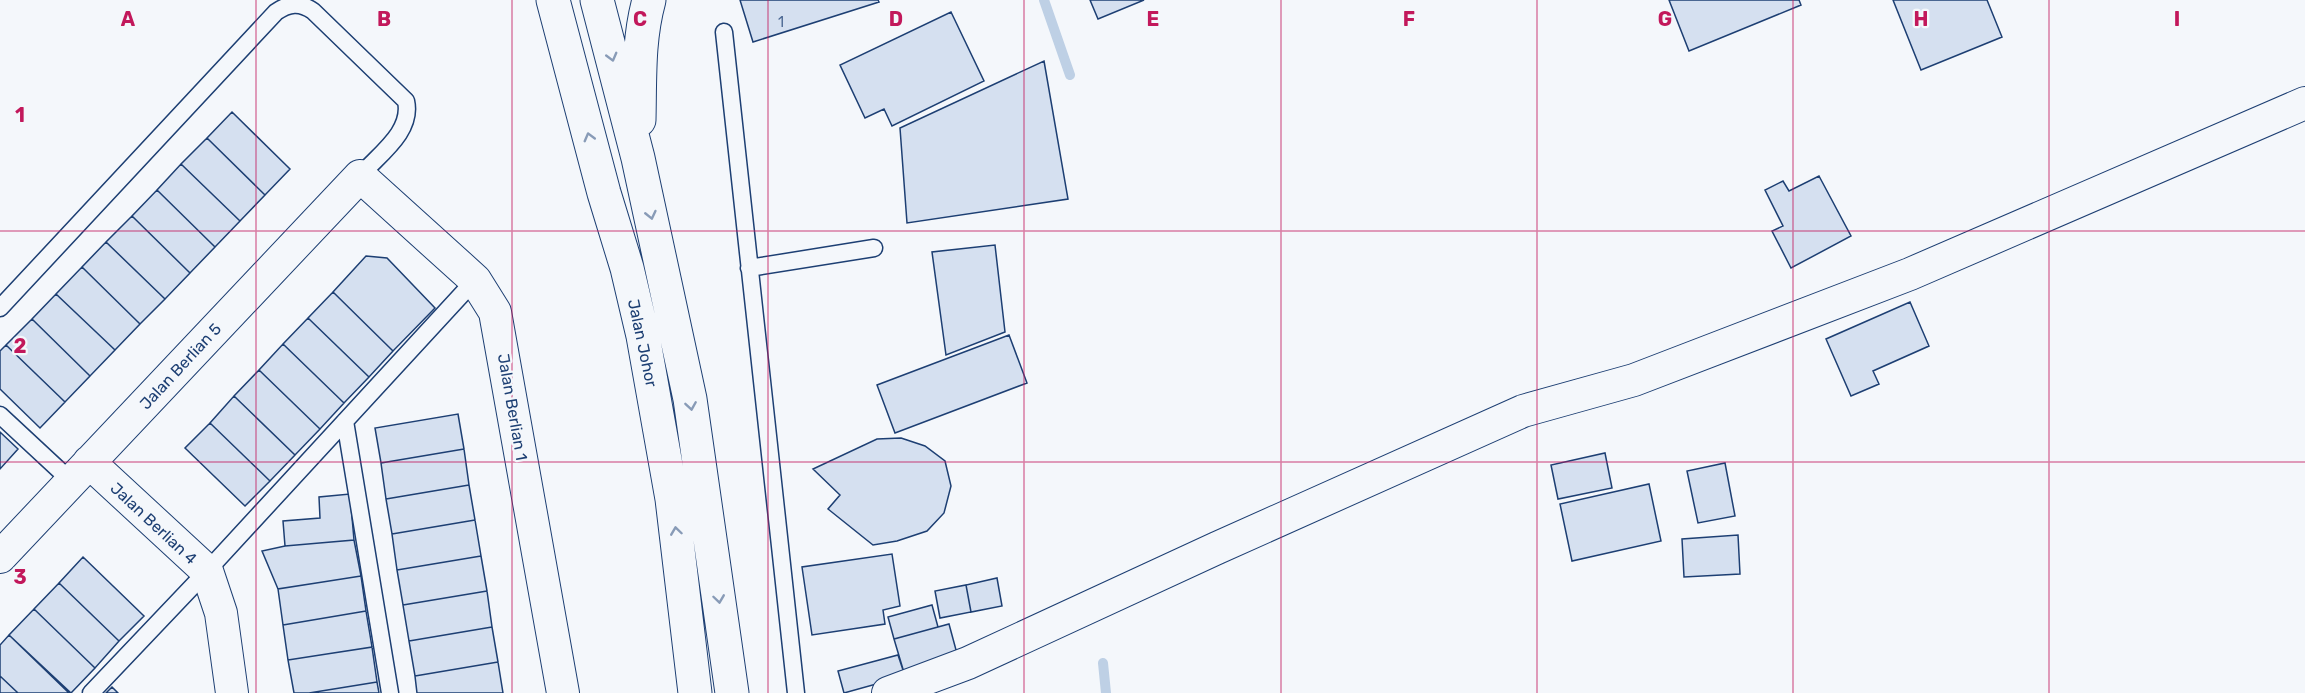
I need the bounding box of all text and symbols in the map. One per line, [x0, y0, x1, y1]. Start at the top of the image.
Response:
text: A [121, 7, 136, 31]
text: B [377, 7, 391, 31]
text: C [633, 7, 647, 31]
text: D [889, 7, 903, 31]
text: E [1147, 7, 1159, 31]
text: F [1403, 7, 1415, 31]
text: G [1658, 7, 1672, 31]
text: H [1914, 7, 1928, 31]
text: I [2174, 7, 2180, 31]
house number: 1 [778, 14, 784, 31]
one-way arrow [604, 51, 617, 61]
text: 1 [15, 103, 25, 127]
one-way arrow [584, 132, 596, 143]
one-way arrow [644, 210, 657, 220]
street label: Jalan Johor [624, 297, 661, 389]
street label: Jalan Berlian 5 [136, 319, 225, 413]
text: 2 [14, 334, 27, 358]
street label: Jalan Berlian 1 [494, 352, 531, 462]
one-way arrow [684, 400, 697, 410]
street label: Jalan Berlian 4 [107, 479, 201, 568]
one-way arrow [670, 526, 683, 535]
text: 3 [13, 565, 27, 589]
one-way arrow [713, 594, 725, 603]

